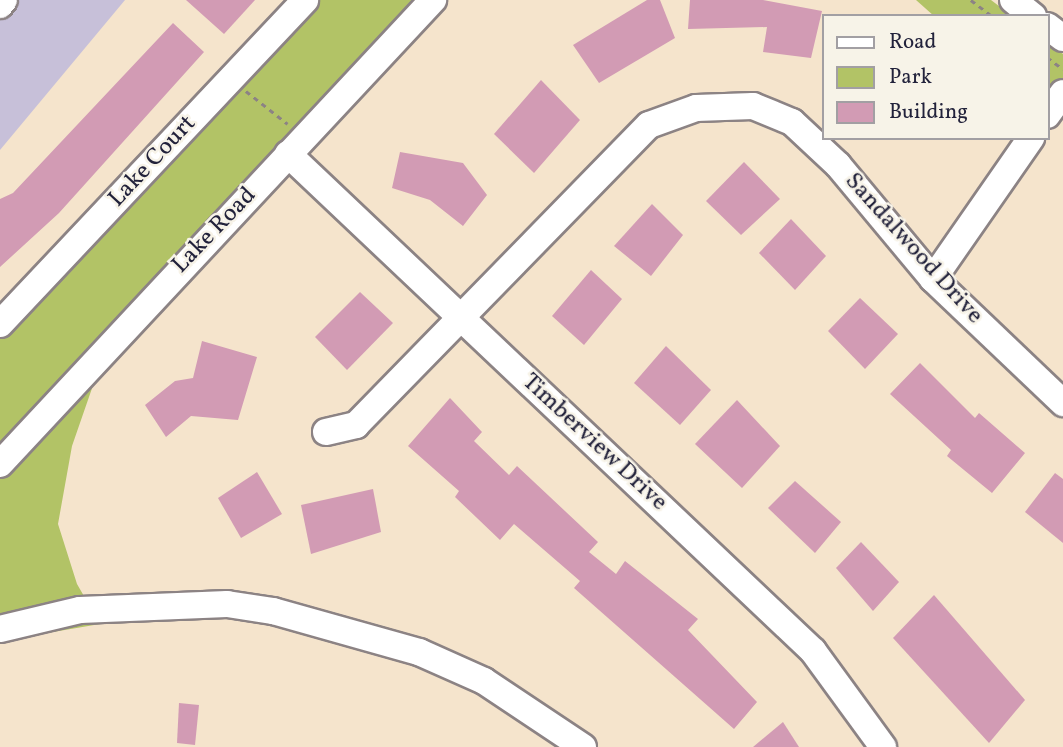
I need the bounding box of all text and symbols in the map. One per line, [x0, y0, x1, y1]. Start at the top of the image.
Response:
legend [822, 14, 1049, 140]
text: Road [889, 28, 936, 57]
text: Park [889, 63, 932, 92]
text: Building [889, 98, 968, 127]
street label: Lake Court [103, 110, 203, 214]
street label: Sandalwood Drive [838, 168, 988, 330]
street label: Lake Road [167, 182, 263, 280]
street label: Timberview Drive [515, 368, 673, 518]

